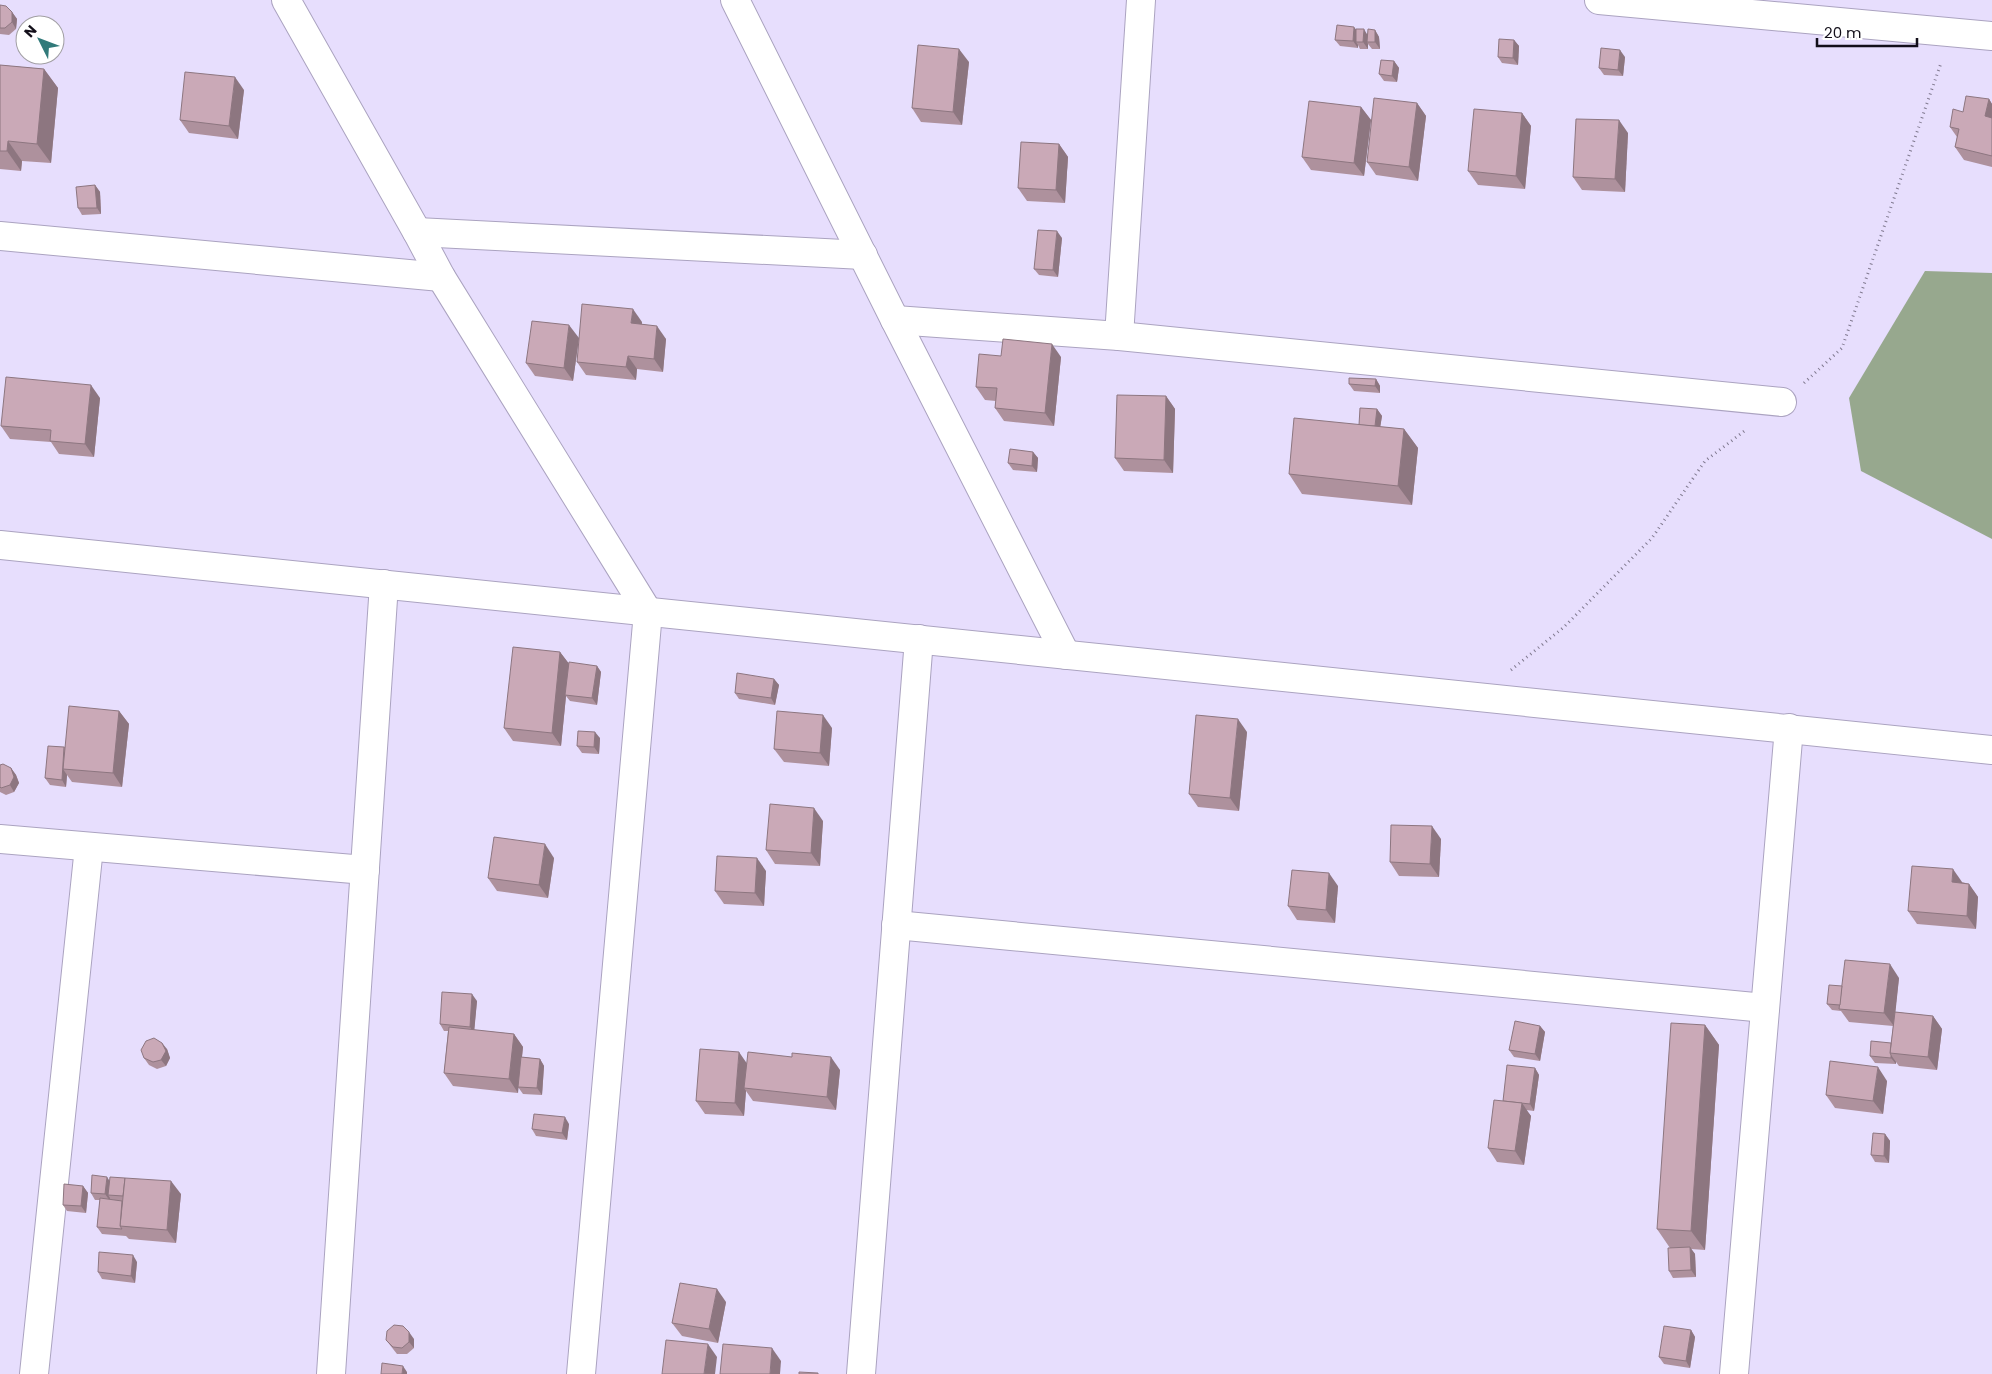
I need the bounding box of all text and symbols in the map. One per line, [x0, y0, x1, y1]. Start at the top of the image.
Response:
north arrow [15, 15, 65, 65]
scale bar [1817, 15, 1917, 47]
text: N [19, 21, 41, 42]
text: 20 m [1824, 22, 1862, 43]

